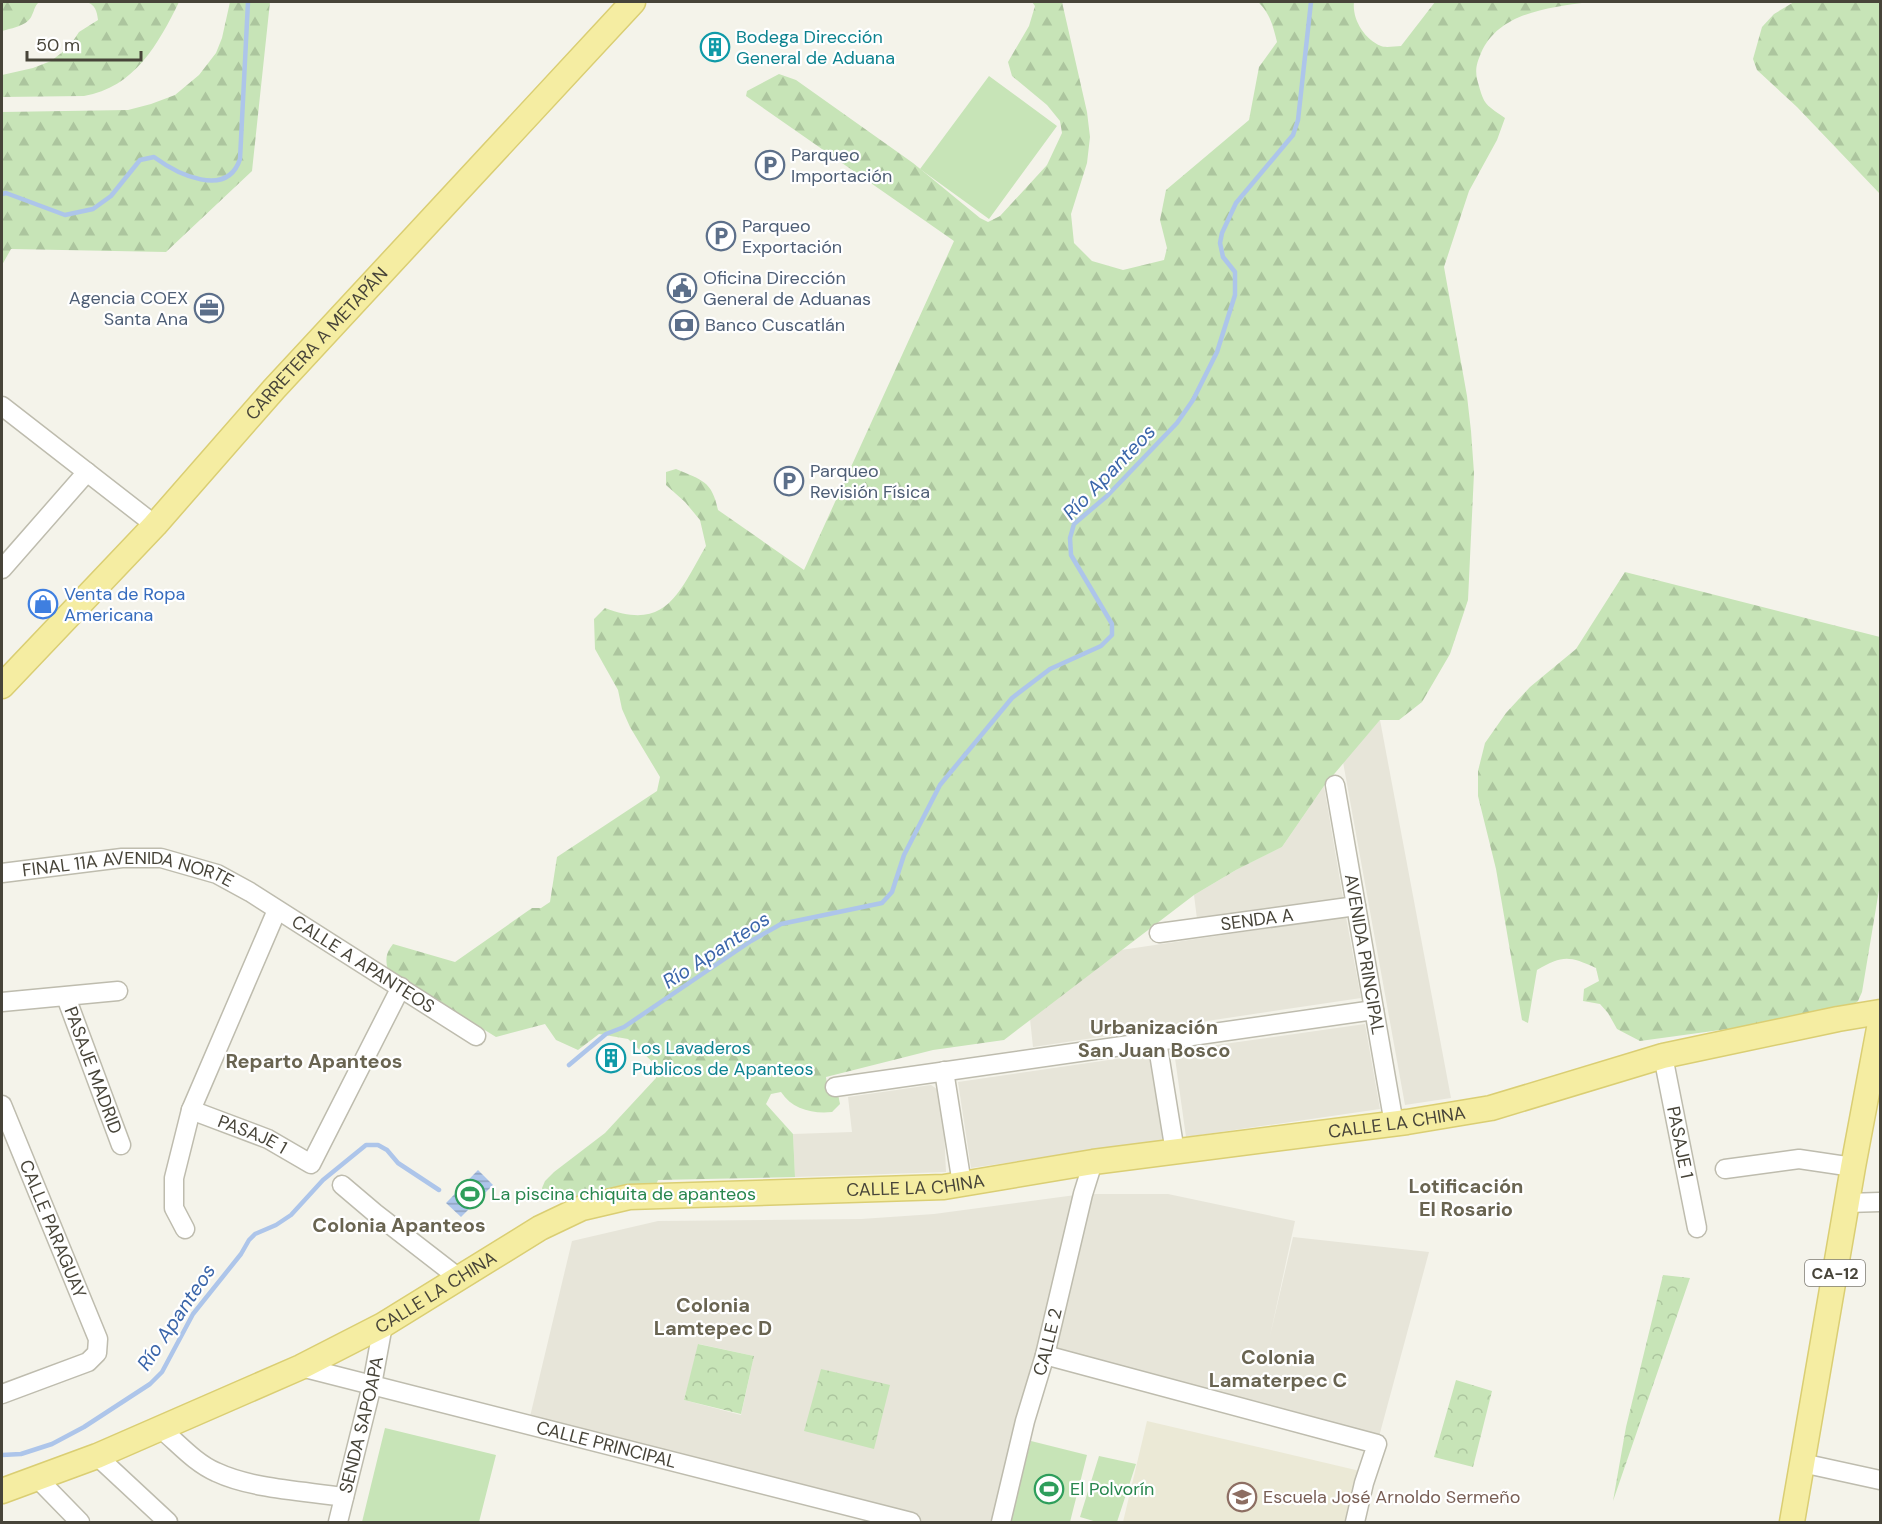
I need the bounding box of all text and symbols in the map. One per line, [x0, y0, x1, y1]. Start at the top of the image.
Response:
scale bar [27, 24, 141, 62]
place label: Bodega Dirección General de Aduana [736, 25, 895, 70]
building icon: Bodega Dirección General de Aduana [699, 31, 731, 63]
text: 50 m [36, 33, 80, 57]
place label: Parqueo Importación [791, 143, 892, 188]
parking icon: Parqueo Importación [754, 149, 786, 181]
place label: Parqueo Exportación [742, 214, 842, 259]
parking icon: Parqueo Exportación [705, 220, 737, 252]
street label: CARRETERA A METAPÁN [240, 262, 393, 425]
place label: Oficina Dirección General de Aduanas [703, 266, 871, 311]
public building icon: Oficina Dirección General de Aduanas [666, 272, 698, 304]
place label: Agencia COEX Santa Ana [69, 286, 188, 331]
office icon: Agencia COEX Santa Ana [193, 292, 225, 324]
bank icon: Banco Cuscatlán [668, 309, 700, 341]
place label: Banco Cuscatlán [705, 313, 845, 337]
water label: Río Apanteos [1057, 419, 1161, 525]
place label: Parqueo Revisión Física [810, 459, 930, 504]
parking icon: Parqueo Revisión Física [773, 465, 805, 497]
place label: Venta de Ropa Americana [64, 582, 185, 627]
shop icon: Venta de Ropa Americana [27, 588, 59, 620]
street label: FINAL 11A AVENIDA NORTE [21, 846, 238, 893]
street label: AVENIDA PRINCIPAL [1339, 872, 1390, 1037]
street label: SENDA A [1219, 903, 1295, 936]
water label: Río Apanteos [657, 906, 775, 994]
street label: CALLE A APANTEOS [287, 910, 439, 1019]
street label: PASAJE MADRID [59, 1003, 128, 1137]
district label: Urbanización San Juan Bosco [1078, 1014, 1230, 1063]
place label: Los Lavaderos Publicos de Apanteos [632, 1036, 814, 1081]
building icon: Los Lavaderos Publicos de Apanteos [595, 1042, 627, 1074]
district label: Reparto Apanteos [226, 1048, 403, 1074]
street label: CALLE LA CHINA [1327, 1100, 1467, 1144]
street label: PASAJE 1 [1661, 1104, 1699, 1180]
street label: PASAJE 1 [214, 1109, 291, 1159]
street label: CALLE PARAGUAY [14, 1156, 92, 1302]
street label: CALLE LA CHINA [846, 1168, 986, 1202]
district label: Lotificación El Rosario [1409, 1173, 1523, 1222]
sports icon: La piscina chiquita de apanteos [454, 1178, 486, 1210]
place label: La piscina chiquita de apanteos [491, 1182, 756, 1206]
district label: Colonia Apanteos [312, 1212, 486, 1238]
street label: CALLE LA CHINA [371, 1246, 501, 1339]
water label: Río Apanteos [131, 1259, 221, 1375]
road number: CA-12 [1805, 1260, 1865, 1286]
district label: Colonia Lamtepec D [654, 1292, 772, 1341]
street label: CALLE 2 [1027, 1306, 1068, 1379]
district label: Colonia Lamaterpec C [1209, 1344, 1347, 1393]
street label: SENDA SAPOAPA [334, 1354, 389, 1496]
street label: CALLE PRINCIPAL [534, 1415, 679, 1474]
sports icon: El Polvorín [1033, 1473, 1065, 1505]
place label: El Polvorín [1070, 1477, 1154, 1501]
school or university icon: Escuela José Arnoldo Sermeño [1226, 1481, 1258, 1513]
place label: Escuela José Arnoldo Sermeño [1263, 1485, 1520, 1509]

